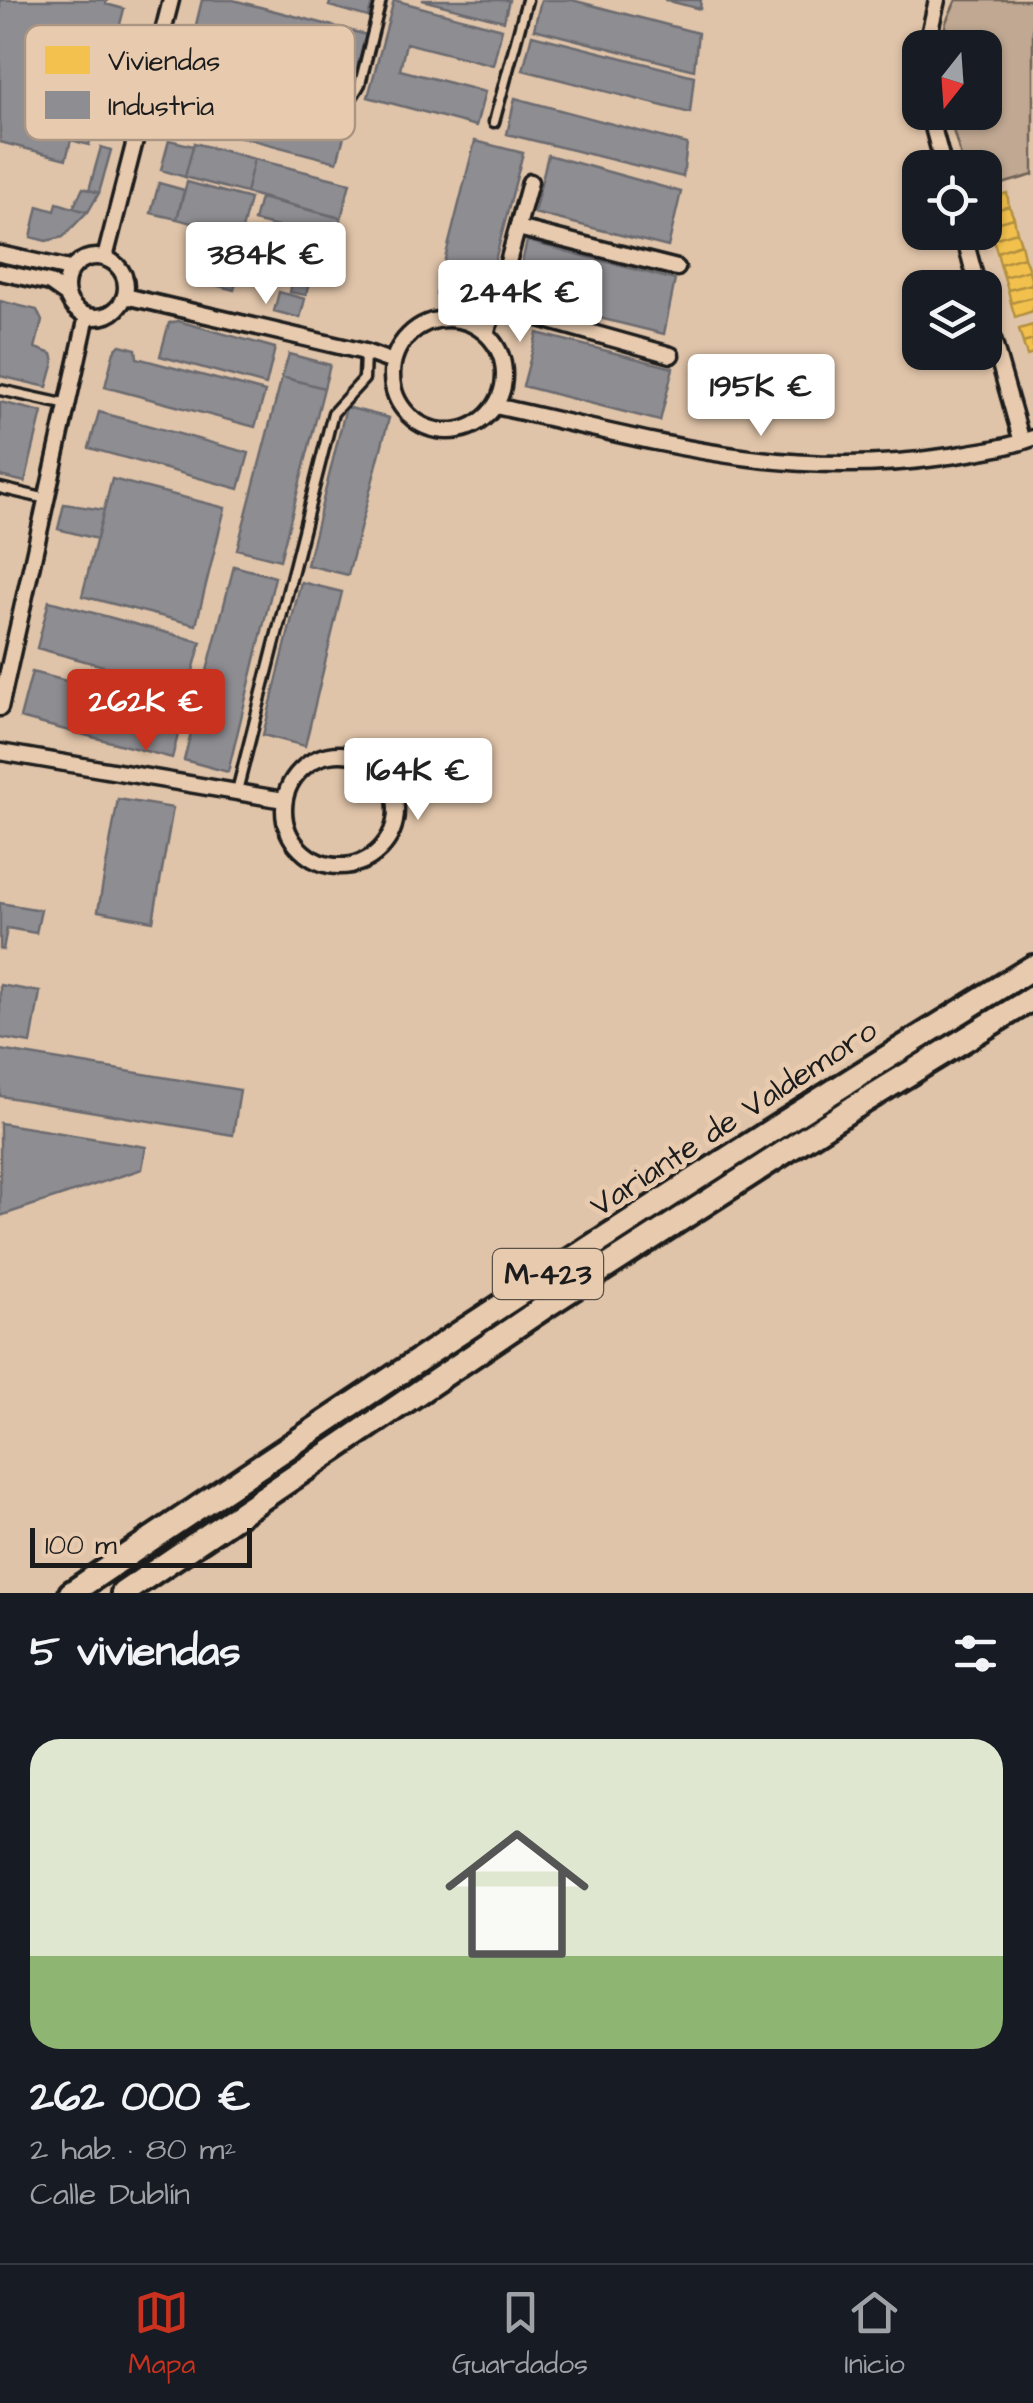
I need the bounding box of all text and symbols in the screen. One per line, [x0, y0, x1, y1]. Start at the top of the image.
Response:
legend [25, 25, 355, 140]
north arrow [902, 30, 1002, 130]
map controls [902, 30, 1002, 370]
text: Viviendas [108, 42, 220, 81]
text: Industria [108, 87, 214, 126]
button: locate [902, 150, 1002, 250]
pin: 384K € [185, 222, 347, 307]
text: 384K € [208, 232, 324, 277]
pin: 244K € [439, 260, 601, 345]
text: 244K € [460, 270, 580, 315]
button: layers [902, 270, 1002, 370]
pin: 195K € [680, 354, 842, 439]
text: 195K € [710, 364, 812, 409]
pin: 262K € [65, 669, 227, 754]
text: 262K € [89, 679, 203, 724]
pin: 164K € [337, 738, 499, 823]
text: 164K € [366, 748, 470, 793]
street label: Variante de Valdemoro [581, 1008, 886, 1228]
road number: M-423 [493, 1249, 603, 1299]
scale bar [30, 1523, 252, 1568]
text: 100 m [45, 1526, 117, 1565]
text: 5 viviendas [30, 1624, 241, 1682]
icon: filters [948, 1626, 1003, 1681]
icon: home [427, 1804, 607, 1984]
text: 262 000 € [30, 2069, 251, 2127]
text: 2 hab. · 80 m² [30, 2127, 237, 2172]
text: Calle Dublín [30, 2172, 190, 2217]
tab: Mapa [128, 2285, 196, 2384]
tab: Guardados [452, 2285, 588, 2384]
tab: Inicio [845, 2285, 905, 2384]

